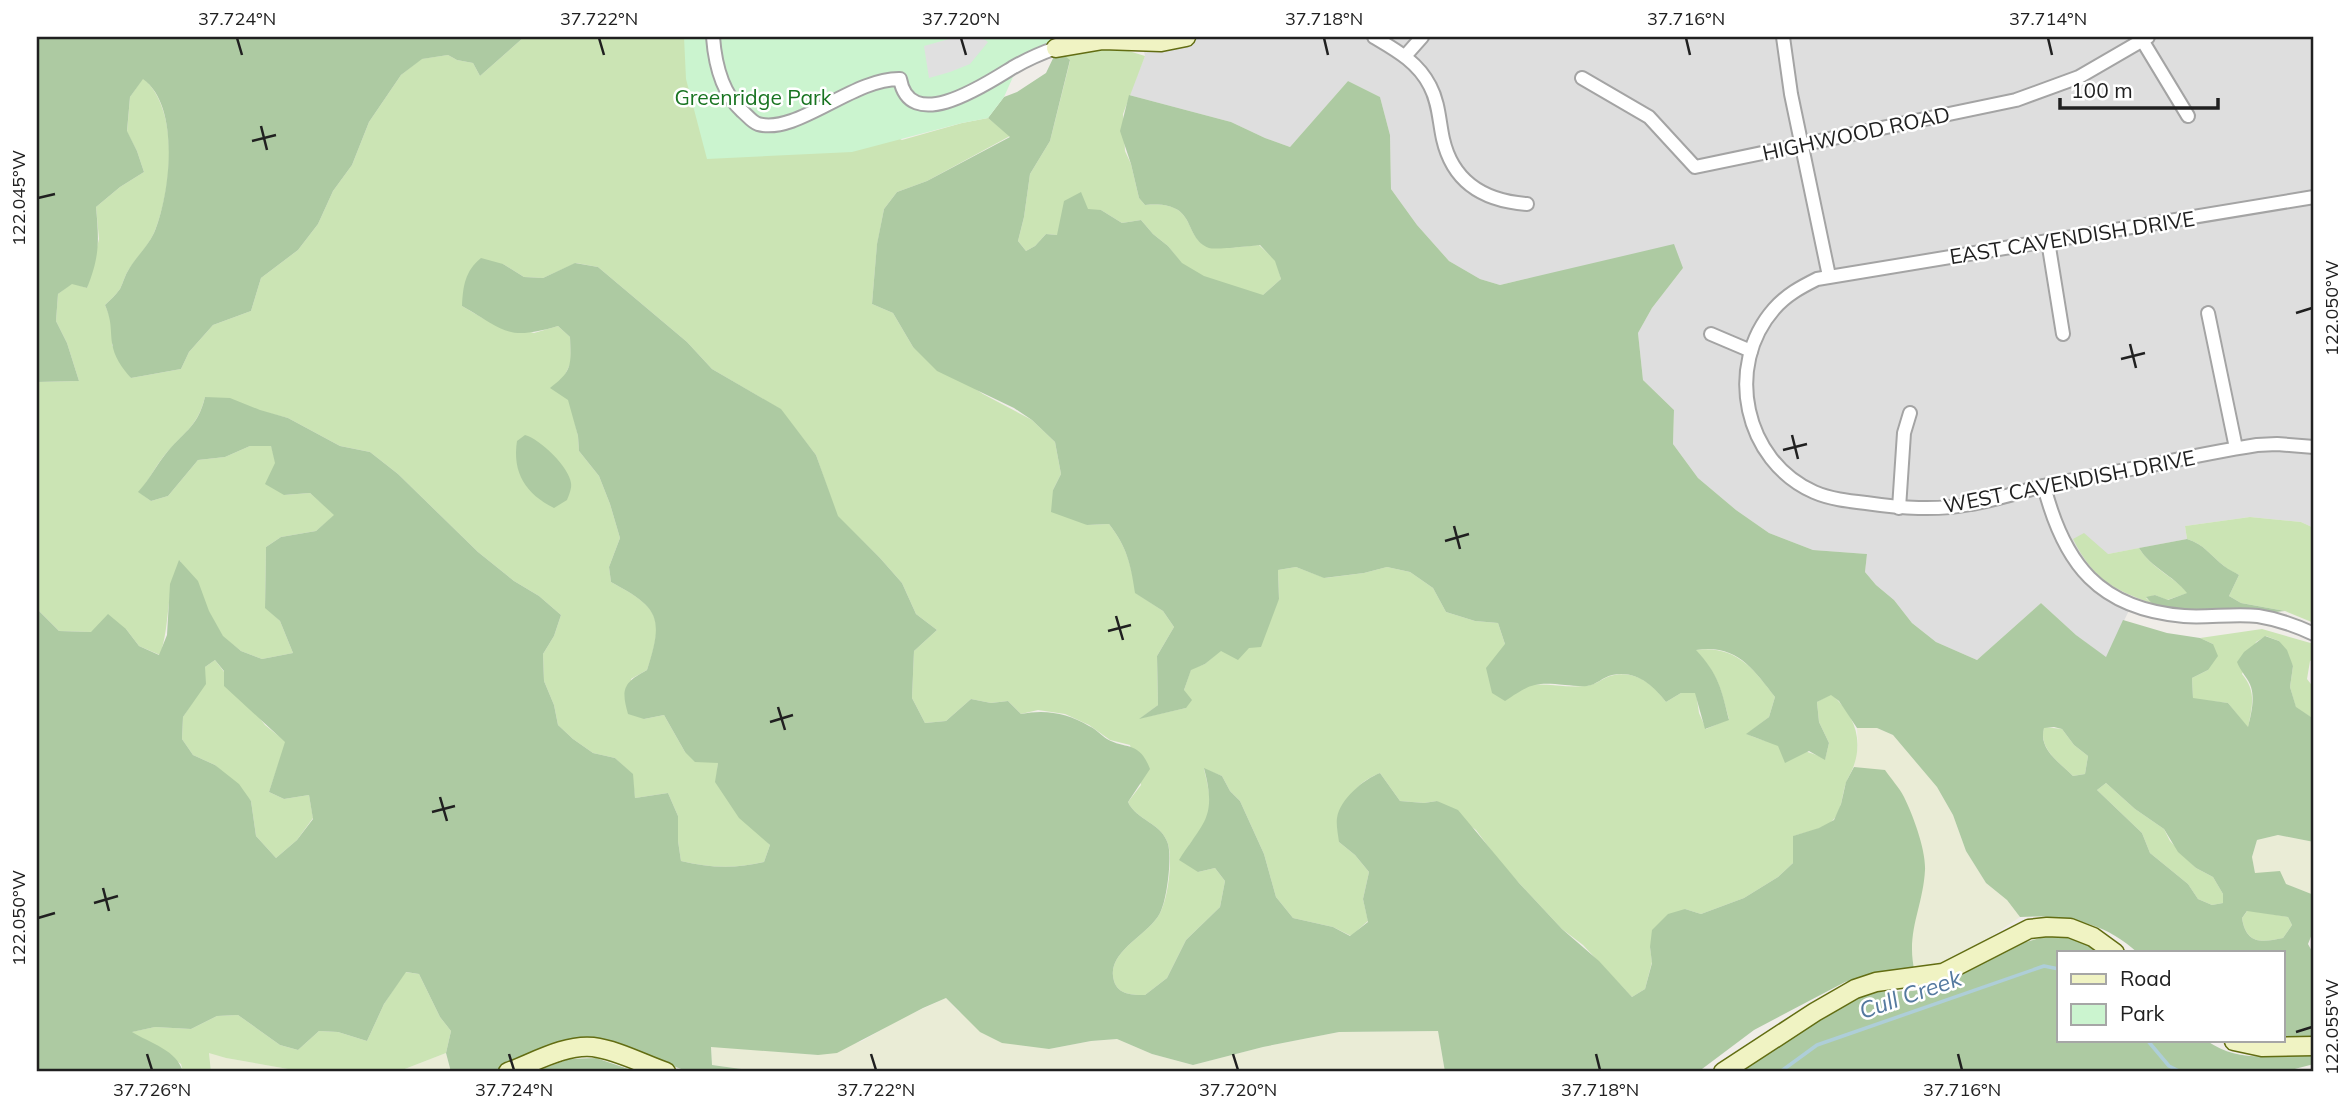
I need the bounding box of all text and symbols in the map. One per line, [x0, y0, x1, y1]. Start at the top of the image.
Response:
text: 37.724°N [198, 7, 276, 30]
text: 37.722°N [560, 7, 638, 30]
text: 37.720°N [922, 7, 1000, 30]
text: 37.718°N [1285, 7, 1363, 30]
text: 37.716°N [1647, 7, 1725, 30]
text: 37.714°N [2009, 7, 2087, 30]
scale bar [2060, 66, 2218, 110]
text: 100 m [2071, 77, 2133, 103]
park label: Greenridge Park [675, 84, 832, 110]
street label: HIGHWOOD ROAD [1760, 100, 1952, 166]
text: 122.045°W [7, 150, 30, 246]
street label: EAST CAVENDISH DRIVE [1948, 205, 2196, 269]
text: 122.050°W [2320, 260, 2343, 356]
street label: WEST CAVENDISH DRIVE [1941, 444, 2197, 518]
text: 122.050°W [7, 870, 30, 966]
legend [2057, 951, 2284, 1042]
water label: Cull Creek [1855, 963, 1966, 1025]
text: Road [2120, 965, 2171, 991]
text: 122.055°W [2320, 979, 2343, 1075]
text: Park [2120, 1000, 2164, 1026]
text: 37.726°N [113, 1078, 191, 1101]
text: 37.724°N [475, 1078, 553, 1101]
text: 37.722°N [837, 1078, 915, 1101]
text: 37.720°N [1199, 1078, 1277, 1101]
text: 37.718°N [1561, 1078, 1639, 1101]
text: 37.716°N [1923, 1078, 2001, 1101]

